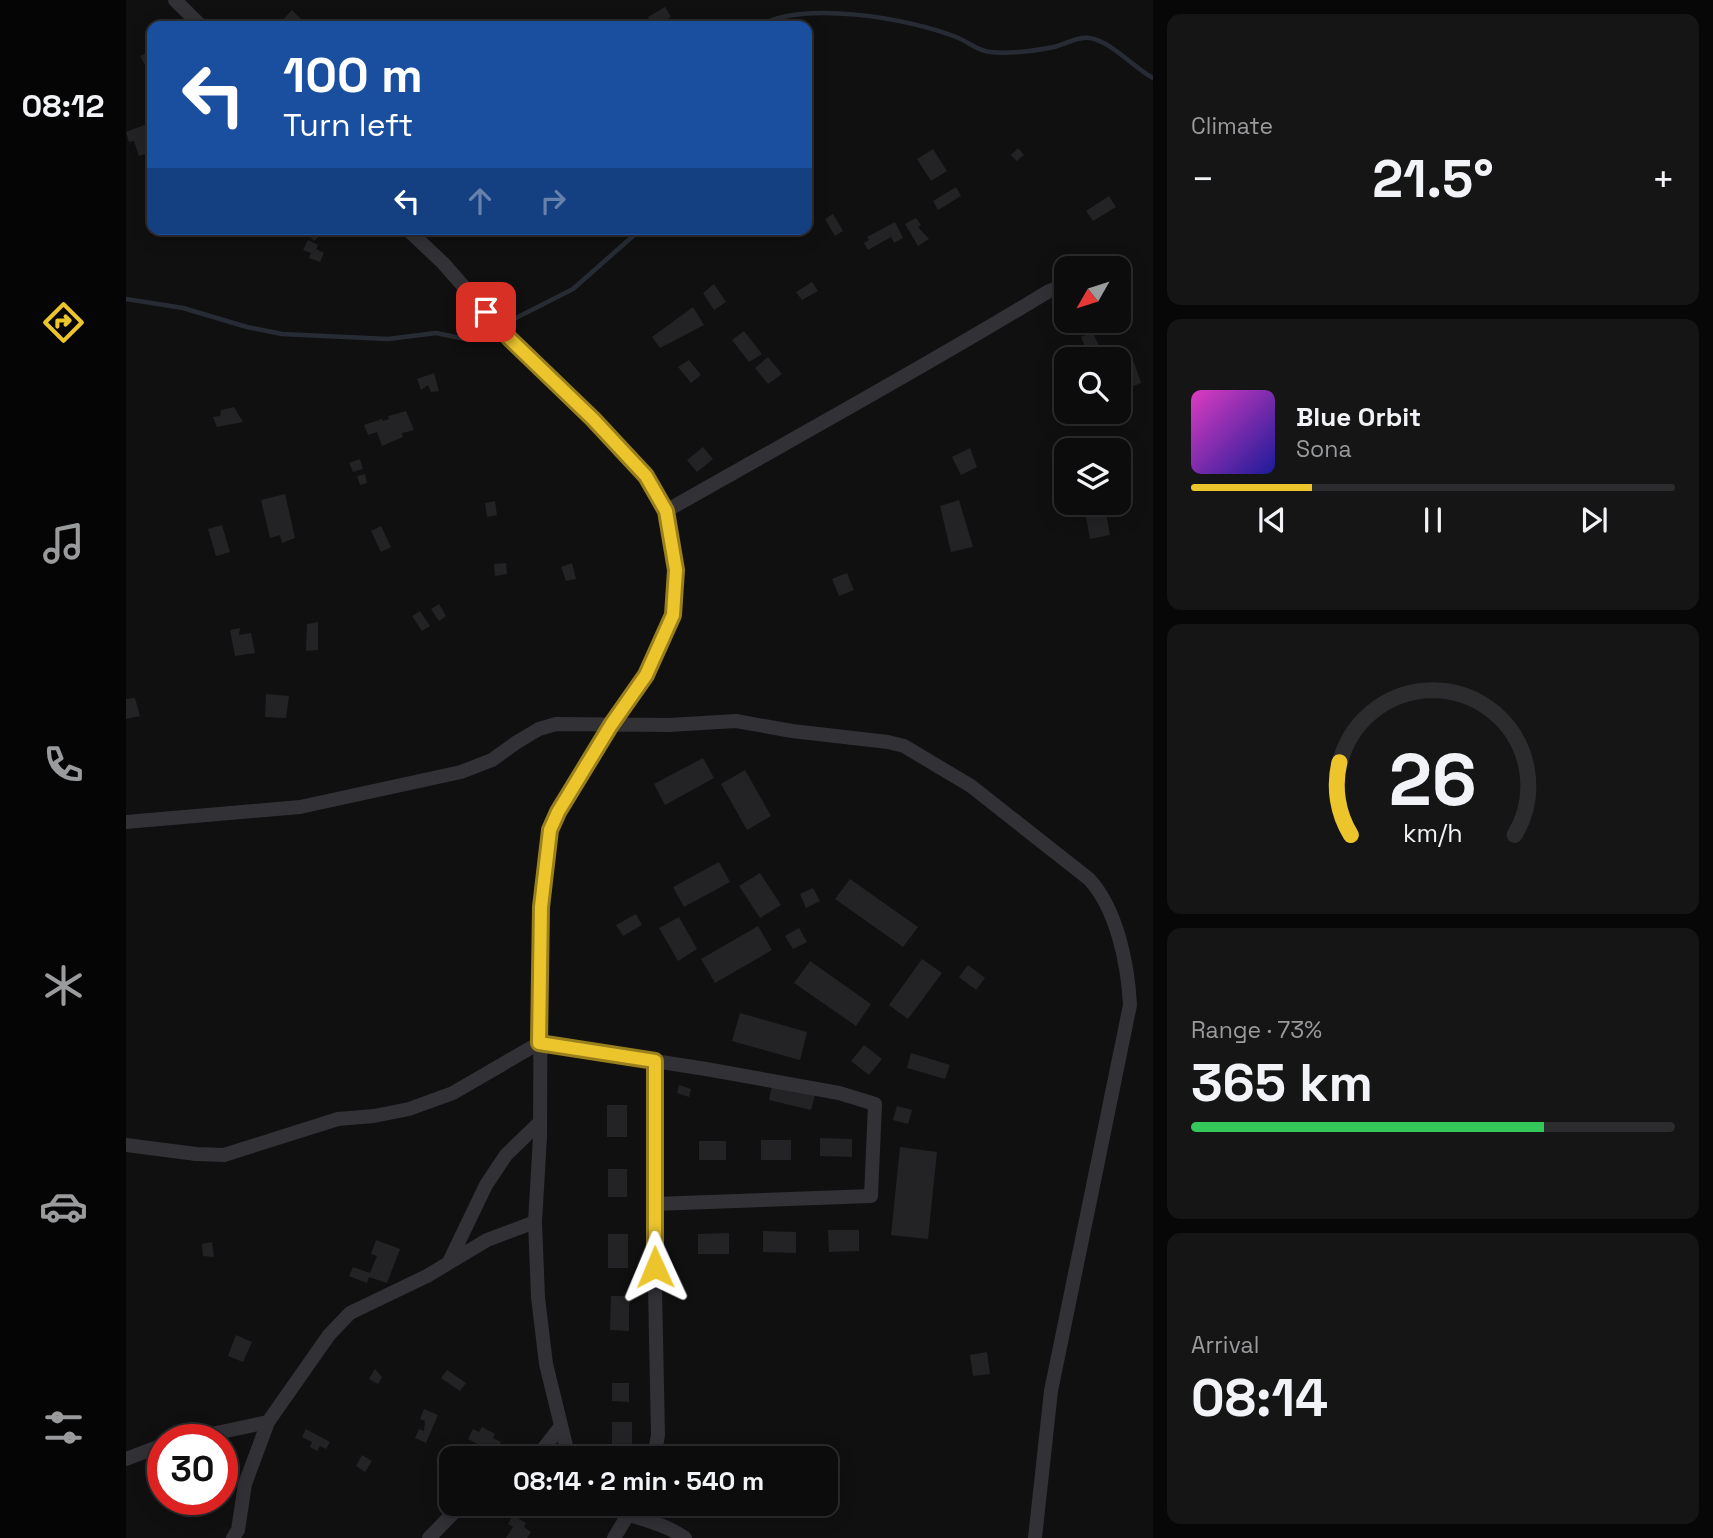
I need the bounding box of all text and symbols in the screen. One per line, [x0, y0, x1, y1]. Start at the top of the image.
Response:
text: 100 m [283, 44, 423, 106]
icon: left [168, 49, 259, 140]
text: 08:12 [22, 86, 104, 126]
text: Turn left [283, 105, 413, 145]
text: Climate [1191, 111, 1273, 141]
text: 21.5° [1372, 146, 1494, 212]
text: − [1191, 155, 1215, 203]
text: + [1651, 155, 1675, 203]
icon: left [388, 182, 426, 220]
icon: ahead [461, 182, 499, 220]
icon: right [534, 182, 572, 220]
north arrow [1054, 256, 1130, 332]
map controls [1054, 256, 1131, 515]
pin [456, 282, 516, 342]
icon: arrive [467, 293, 505, 331]
icon: directions [39, 298, 88, 347]
button: search [1054, 347, 1131, 424]
text: Blue Orbit [1296, 400, 1421, 434]
text: Sona [1296, 434, 1352, 464]
button: layers [1054, 438, 1131, 515]
icon: previous [1253, 501, 1291, 539]
icon: pause [1414, 501, 1452, 539]
icon: next [1575, 501, 1613, 539]
icon: music [39, 519, 88, 568]
text: 26 [1389, 733, 1477, 826]
icon: phone [39, 740, 88, 789]
text: km/h [1403, 817, 1463, 849]
icon: climate [39, 961, 88, 1010]
text: Range · 73% [1191, 1015, 1322, 1045]
text: 365 km [1191, 1050, 1373, 1116]
icon: car [39, 1182, 88, 1231]
position arrow [618, 1230, 692, 1304]
text: Arrival [1191, 1330, 1259, 1360]
text: 08:14 [1191, 1365, 1328, 1431]
icon: filters [39, 1403, 88, 1452]
speed limit sign: 30 [147, 1424, 238, 1515]
text: 08:14 · 2 min · 540 m [513, 1464, 764, 1498]

